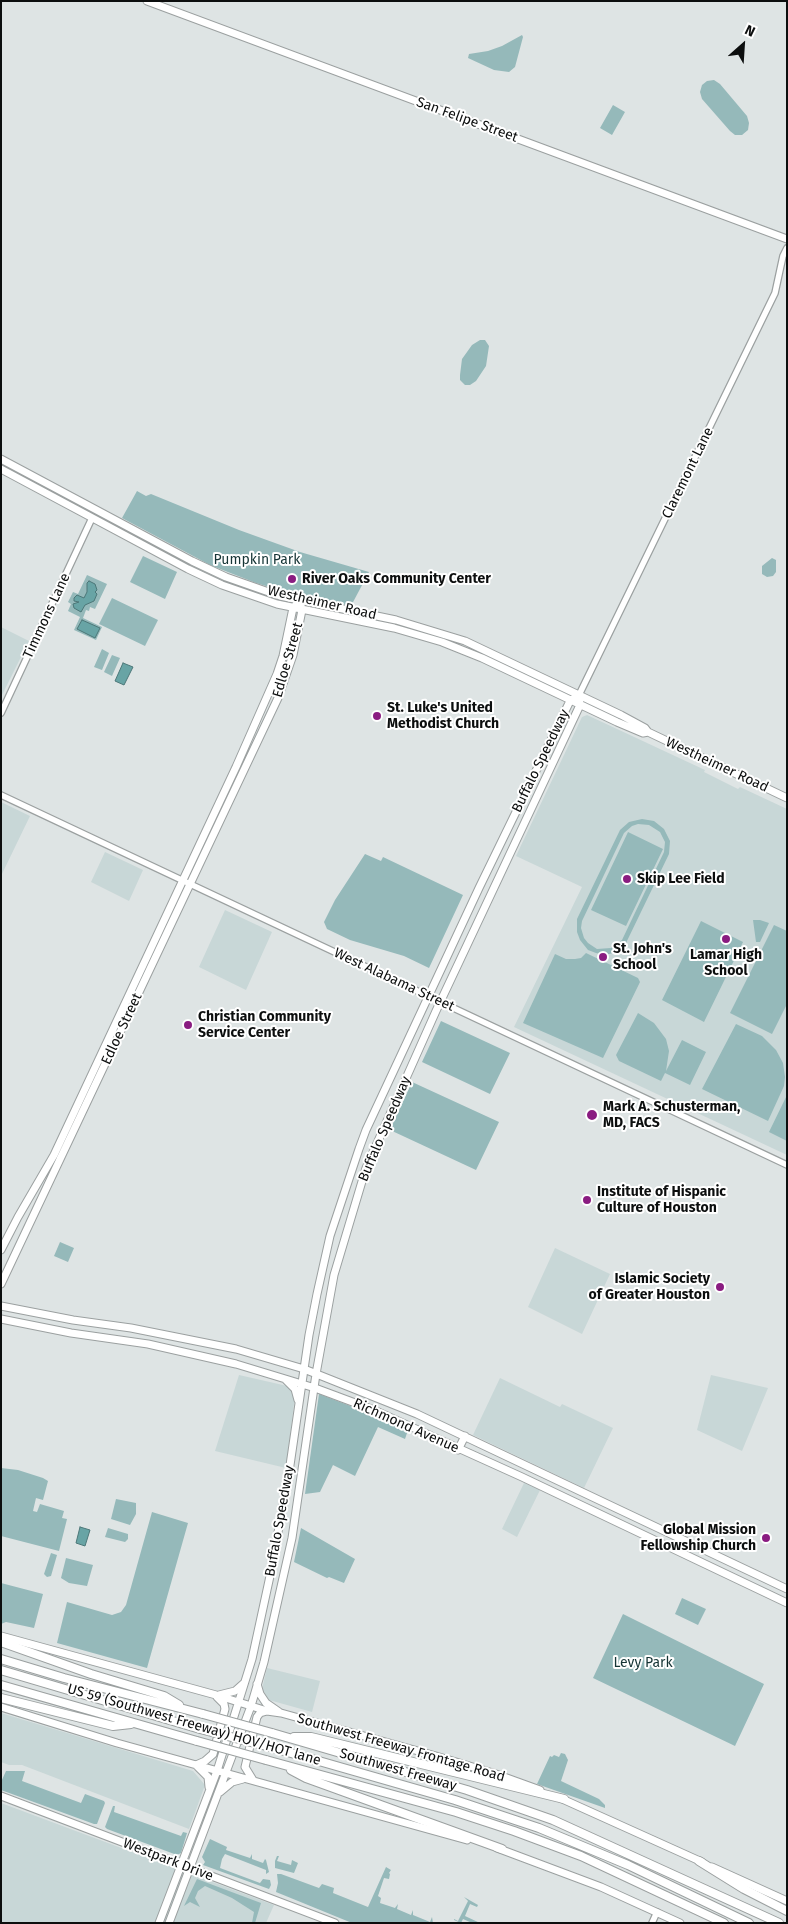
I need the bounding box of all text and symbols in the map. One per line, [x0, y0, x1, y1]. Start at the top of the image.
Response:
north arrow [718, 20, 768, 70]
text: N [742, 21, 758, 41]
street label: San Felipe Street [414, 94, 520, 146]
street label: Claremont Lane [659, 425, 717, 521]
park label: Pumpkin Park [214, 552, 300, 568]
street label: Timmons Lane [20, 571, 74, 661]
place label: River Oaks Community Center [302, 571, 491, 587]
marker: River Oaks Community Center [286, 573, 298, 585]
street label: Westheimer Road [266, 582, 378, 624]
street label: Edloe Street [269, 621, 307, 699]
place label: St. Luke's United Methodist Church [387, 700, 499, 732]
street label: Buffalo Speedway [509, 707, 573, 815]
marker: St. Luke's United Methodist Church [371, 710, 383, 722]
street label: Westheimer Road [663, 734, 771, 796]
place label: Skip Lee Field [637, 871, 725, 887]
marker: Skip Lee Field [621, 873, 633, 885]
marker: Lamar High School [720, 933, 732, 945]
place label: St. John's School [613, 941, 672, 974]
street label: West Alabama Street [331, 945, 457, 1015]
place label: Lamar High School [690, 947, 762, 980]
marker: St. John's School [597, 951, 609, 963]
street label: Edloe Street [98, 991, 146, 1067]
place label: Christian Community Service Center [198, 1009, 331, 1042]
marker: Christian Community Service Center [182, 1019, 194, 1031]
street label: Buffalo Speedway [355, 1074, 415, 1184]
place label: Mark A. Schusterman, MD, FACS [603, 1099, 740, 1132]
marker: Mark A. Schusterman, MD, FACS [585, 1108, 599, 1122]
place label: Institute of Hispanic Culture of Houston [597, 1184, 726, 1216]
marker: Institute of Hispanic Culture of Houston [581, 1194, 593, 1206]
place label: Islamic Society of Greater Houston [589, 1271, 710, 1304]
marker: Islamic Society of Greater Houston [714, 1281, 726, 1293]
street label: Richmond Avenue [350, 1395, 462, 1457]
street label: Buffalo Speedway [262, 1464, 298, 1578]
place label: Global Mission Fellowship Church [641, 1522, 756, 1554]
marker: Global Mission Fellowship Church [760, 1532, 772, 1544]
park label: Levy Park [613, 1655, 673, 1671]
street label: US 59 (Southwest Freeway) HOV/HOT lane [65, 1681, 323, 1769]
street label: Southwest Freeway Frontage Road [295, 1710, 507, 1786]
street label: Southwest Freeway [338, 1745, 458, 1795]
street label: Westpark Drive [120, 1835, 216, 1885]

